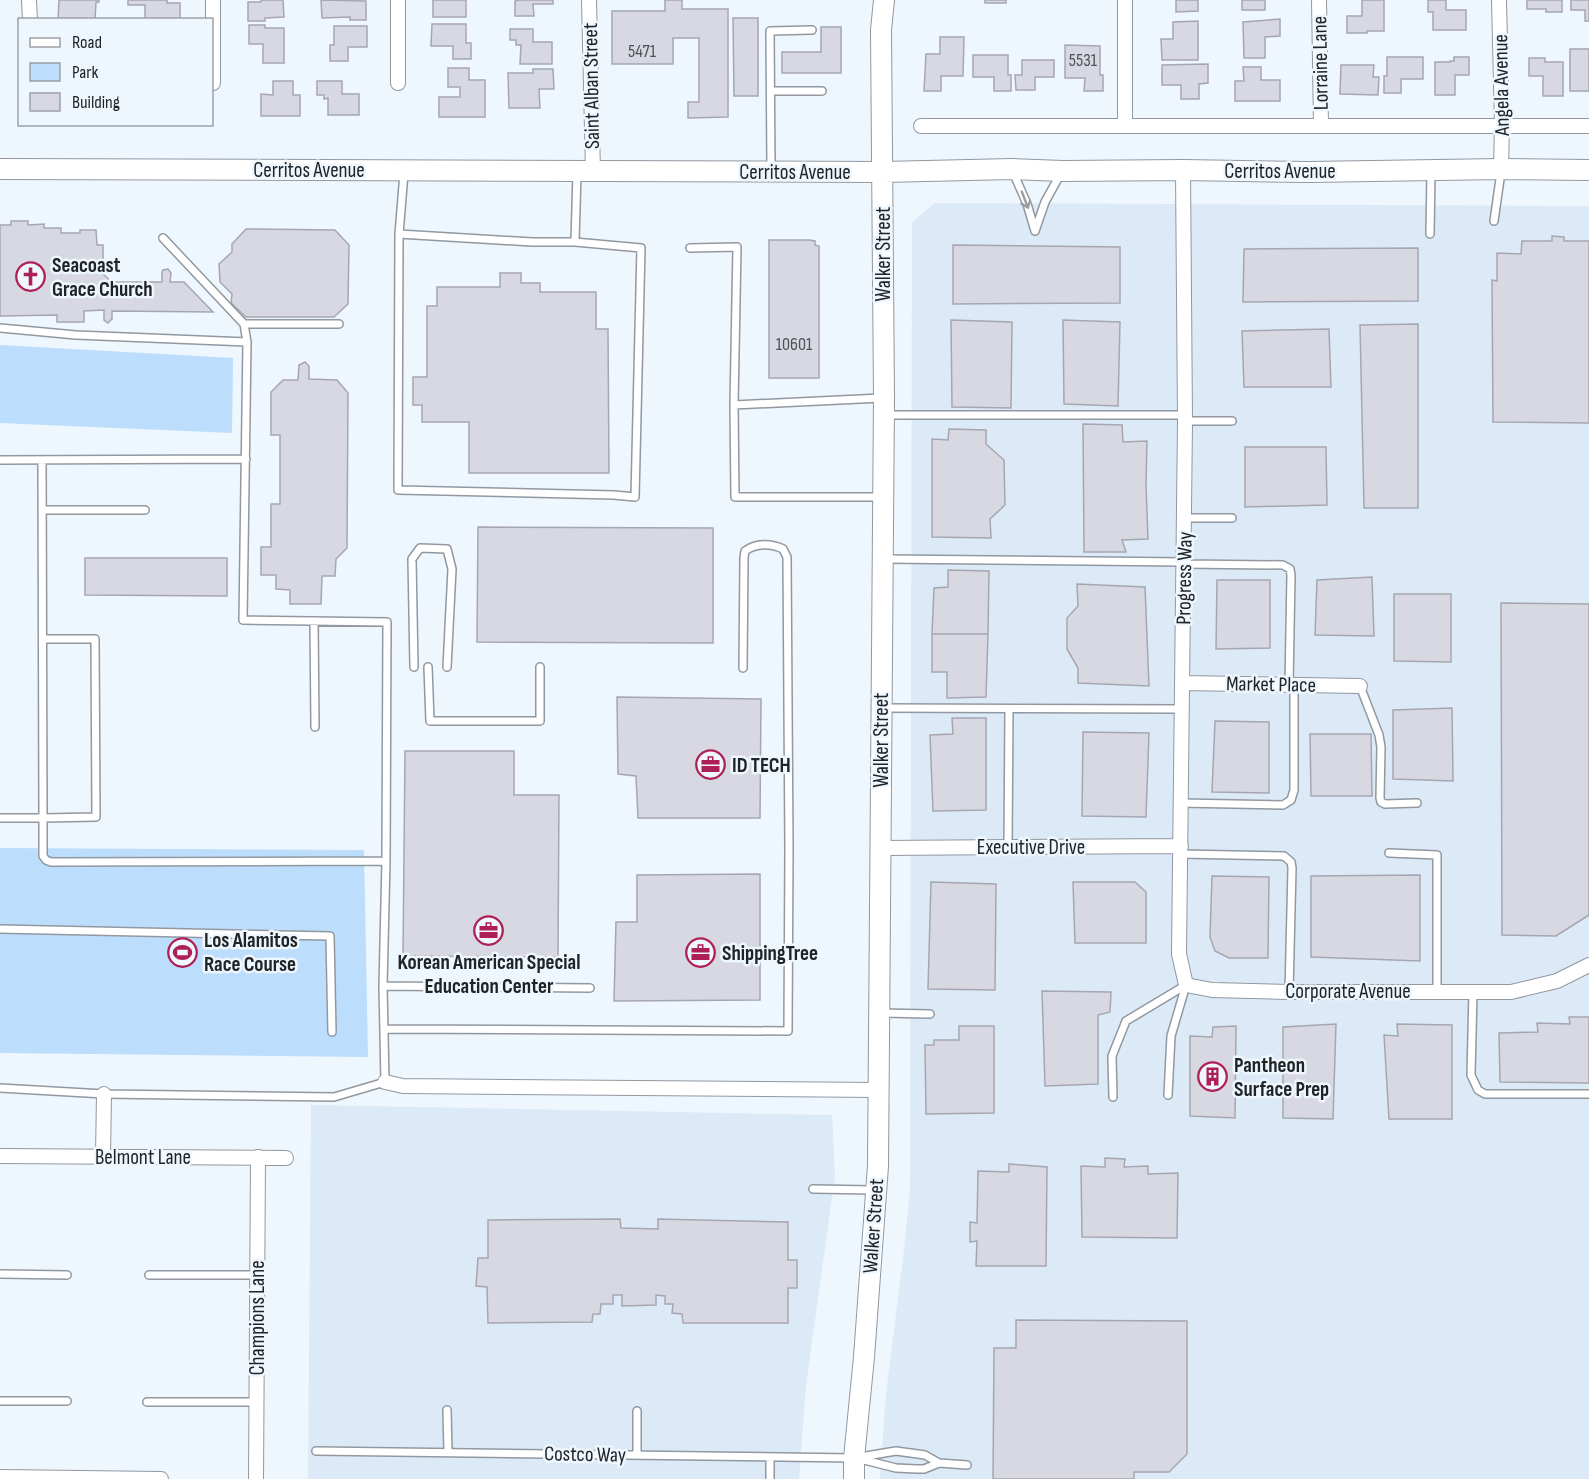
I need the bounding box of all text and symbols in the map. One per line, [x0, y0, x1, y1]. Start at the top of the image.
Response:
street label: Lorraine Lane [1307, 16, 1334, 110]
legend [18, 18, 213, 126]
street label: Saint Alban Street [578, 23, 605, 149]
text: Road [72, 32, 102, 53]
street label: Angela Avenue [1488, 34, 1515, 137]
house number: 5471 [628, 41, 657, 62]
house number: 5531 [1069, 50, 1098, 71]
text: Park [72, 62, 98, 83]
text: Building [72, 92, 120, 113]
street label: Cerritos Avenue [253, 158, 365, 183]
street label: Cerritos Avenue [1224, 159, 1336, 184]
street label: Cerritos Avenue [739, 160, 851, 185]
one-way arrow [1020, 190, 1031, 209]
street label: Walker Street [871, 207, 896, 301]
place label: Seacoast Grace Church [52, 253, 153, 302]
church icon: Seacoast Grace Church [15, 261, 47, 293]
house number: 10601 [776, 334, 813, 355]
street label: Progress Way [1171, 531, 1198, 625]
street label: Market Place [1226, 671, 1316, 698]
street label: Walker Street [869, 693, 894, 787]
office icon: ID TECH [695, 749, 727, 781]
place label: ID TECH [732, 753, 791, 778]
street label: Executive Drive [977, 835, 1085, 860]
office icon: Korean American Special Education Center [473, 915, 505, 947]
place label: Los Alamitos Race Course [204, 928, 298, 977]
sports icon: Los Alamitos Race Course [167, 936, 199, 968]
office icon: ShippingTree [685, 937, 717, 969]
place label: ShippingTree [722, 941, 818, 966]
place label: Korean American Special Education Center [398, 950, 580, 999]
street label: Corporate Avenue [1285, 979, 1411, 1004]
place label: Pantheon Surface Prep [1234, 1053, 1329, 1102]
building icon: Pantheon Surface Prep [1197, 1061, 1229, 1093]
street label: Belmont Lane [95, 1145, 191, 1170]
street label: Walker Street [858, 1178, 889, 1274]
street label: Champions Lane [245, 1260, 270, 1376]
street label: Costco Way [544, 1441, 626, 1468]

